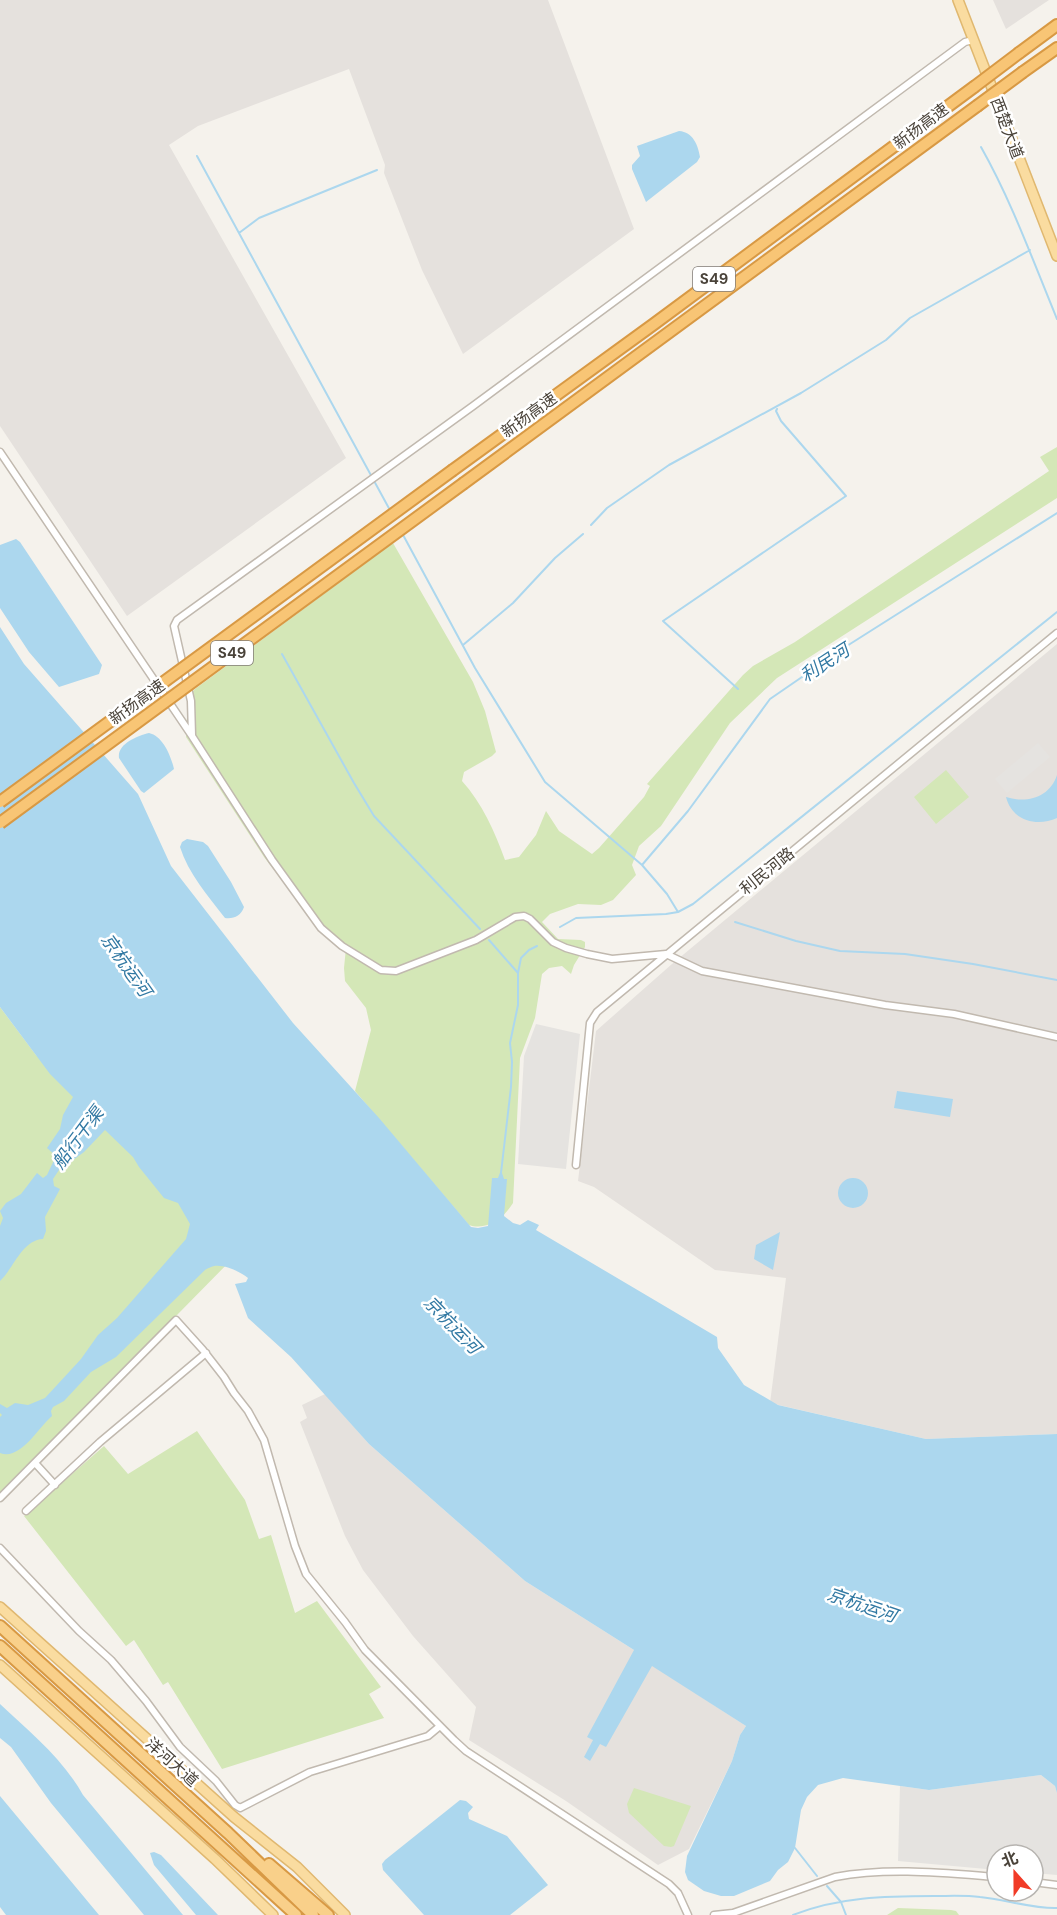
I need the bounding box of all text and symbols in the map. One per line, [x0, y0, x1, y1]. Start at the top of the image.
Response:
street label: 西楚大道 [986, 94, 1028, 162]
street label: 新扬高速 [889, 98, 953, 154]
road number: S49 [693, 267, 735, 291]
street label: 新扬高速 [497, 388, 561, 442]
water label: 利民河 [796, 637, 857, 688]
road number: S49 [211, 641, 253, 665]
street label: 新扬高速 [105, 675, 169, 729]
street label: 利民河路 [736, 843, 798, 899]
water label: 京杭运河 [96, 929, 158, 1004]
water label: 船行干渠 [47, 1100, 111, 1174]
water label: 京杭运河 [418, 1291, 488, 1361]
water label: 京杭运河 [824, 1582, 903, 1629]
street label: 洋河大道 [141, 1733, 203, 1791]
north arrow [985, 1843, 1045, 1903]
text: 北 [999, 1847, 1021, 1872]

